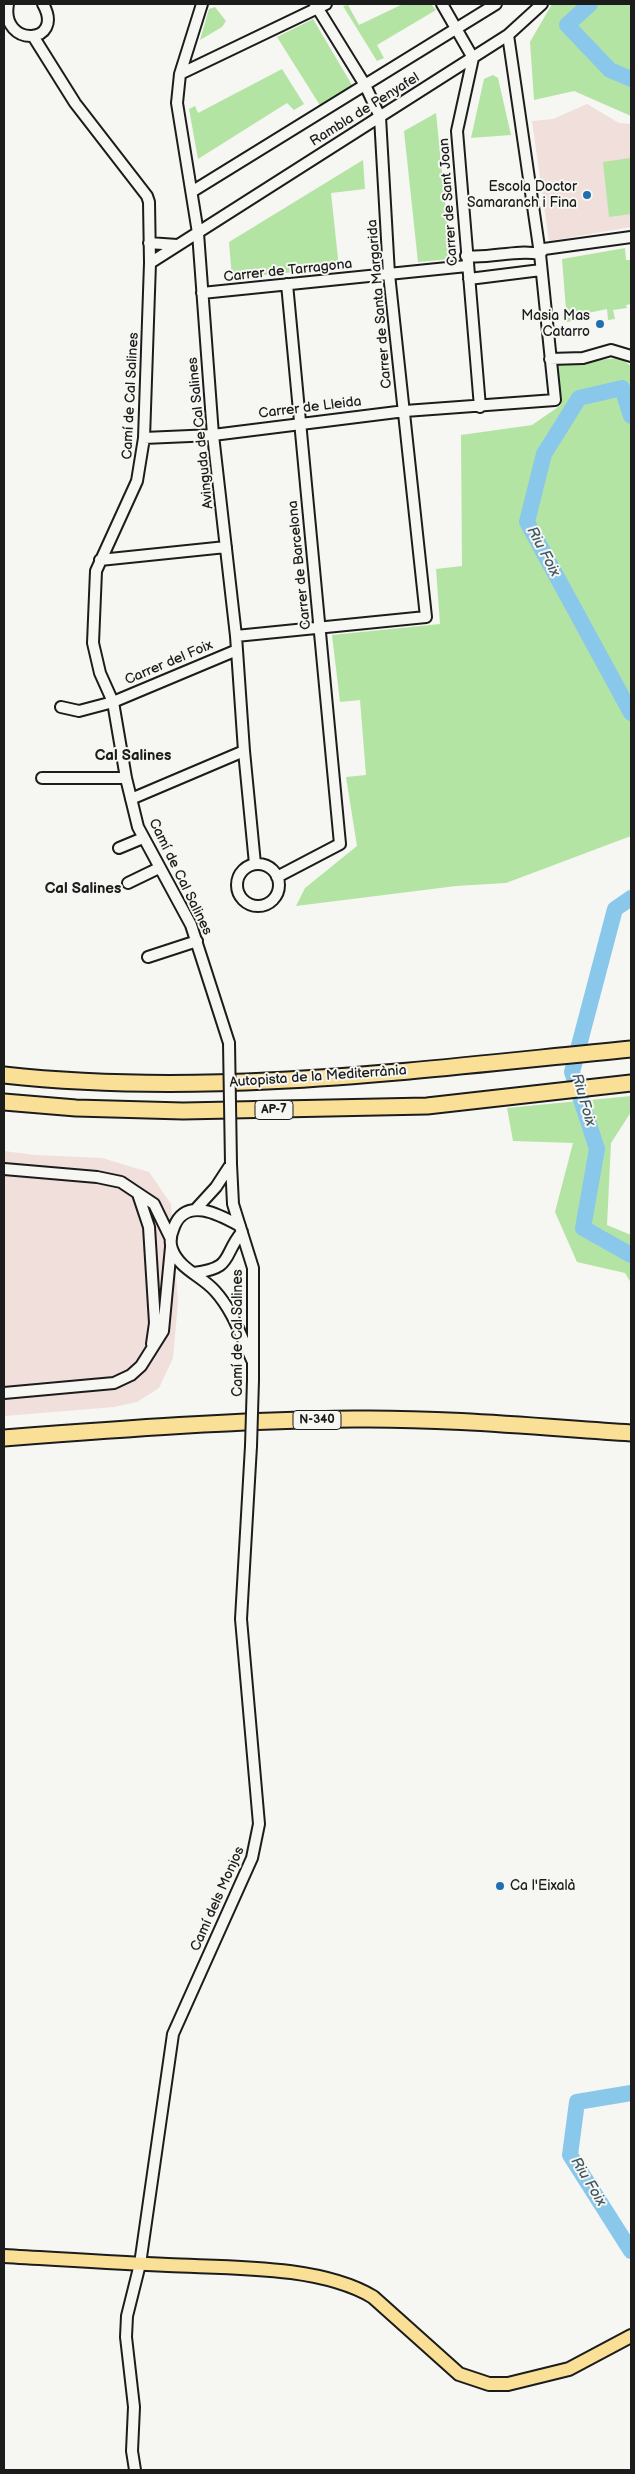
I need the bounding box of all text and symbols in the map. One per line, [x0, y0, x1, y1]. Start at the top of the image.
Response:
street label: Rambla de Penyafel [307, 70, 423, 150]
street label: Carrer de Sant Joan [436, 138, 462, 266]
place label: Escola Doctor Samaranch i Fina [467, 179, 577, 212]
marker: Escola Doctor Samaranch i Fina [581, 189, 593, 201]
street label: Carrer de Santa Margarida [364, 219, 396, 389]
street label: Carrer de Tarragona [223, 256, 353, 286]
place label: Masia Mas Catarro [521, 308, 590, 341]
marker: Masia Mas Catarro [594, 318, 606, 330]
street label: Camí de Cal Salines [119, 332, 143, 460]
street label: Avinguda de Cal Salines [185, 356, 217, 510]
street label: Carrer de Lleida [258, 393, 362, 423]
street label: Carrer de Barcelona [285, 500, 315, 630]
water label: Riu Foix [522, 524, 564, 580]
street label: Carrer del Foix [123, 637, 215, 689]
district label: Cal Salines [95, 747, 171, 765]
street label: Camí de Cal Salines [145, 816, 215, 938]
district label: Cal Salines [45, 880, 121, 898]
street label: Autopista de la Mediterrània [229, 1062, 407, 1092]
water label: Riu Foix [567, 1071, 599, 1129]
road number: AP-7 [255, 1100, 293, 1120]
street label: Camí de Cal Salines [230, 1269, 246, 1397]
road number: N-340 [293, 1410, 341, 1430]
street label: Camí dels Monjos [187, 1844, 249, 1954]
place label: Ca l'Eixalà [510, 1878, 575, 1894]
marker: Ca l'Eixalà [494, 1880, 506, 1892]
water label: Riu Foix [566, 2154, 610, 2210]

